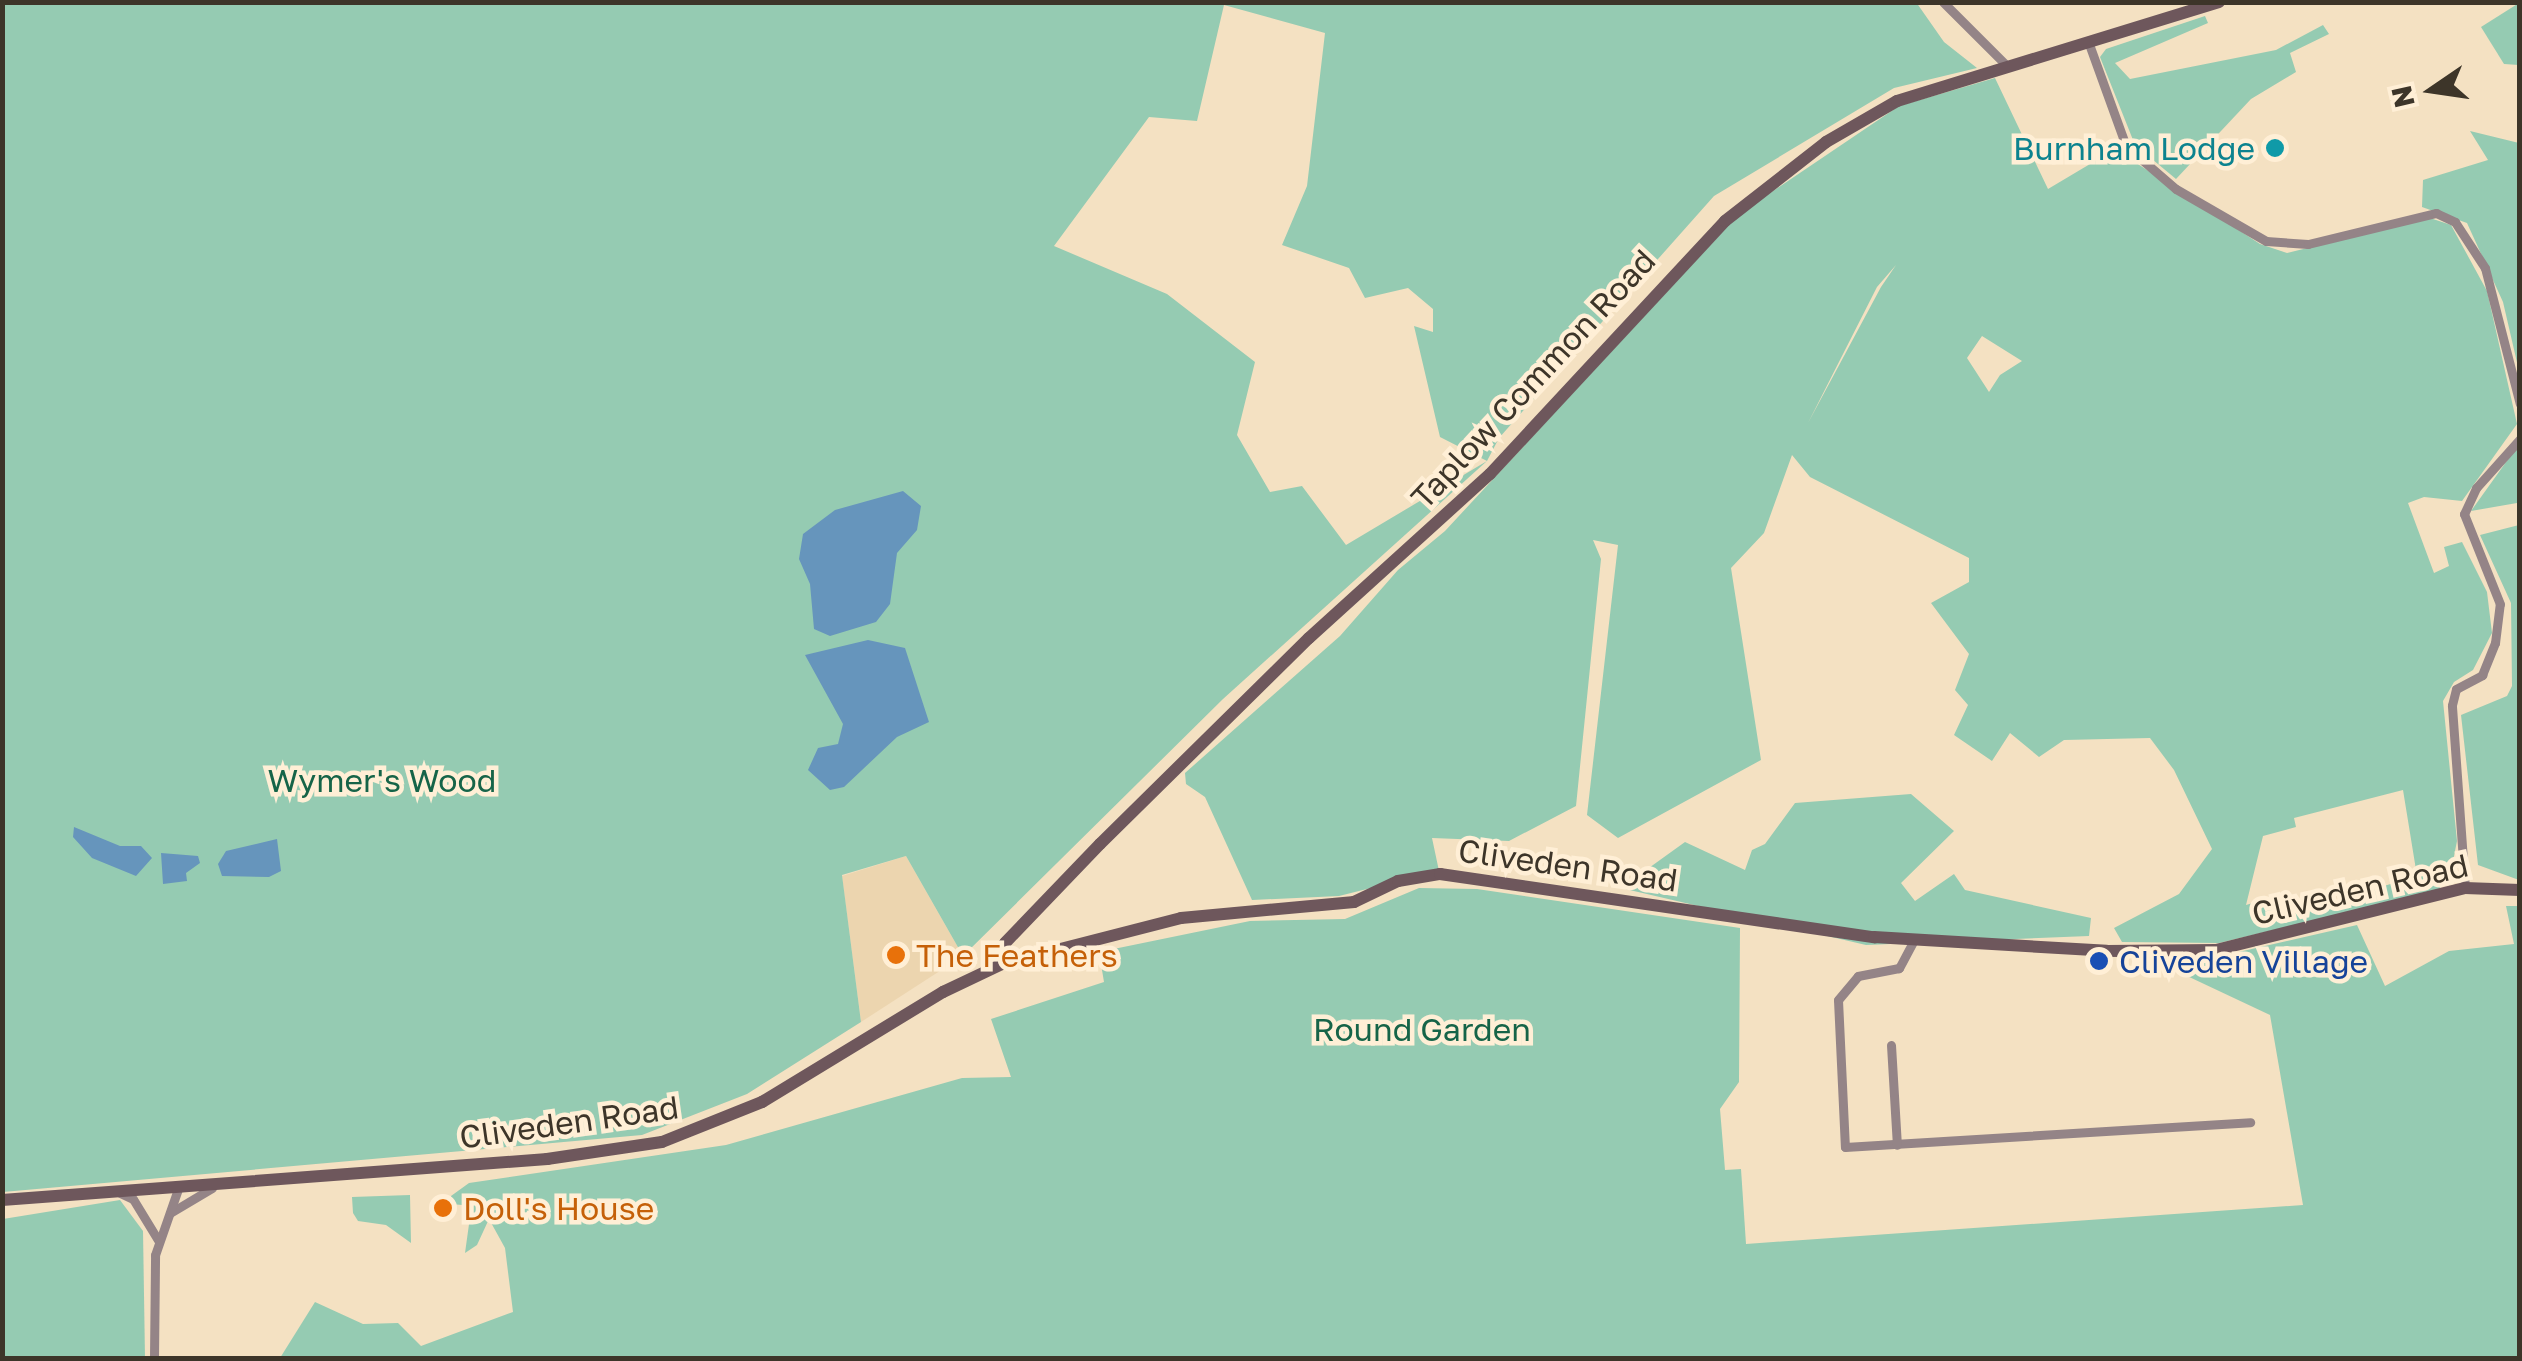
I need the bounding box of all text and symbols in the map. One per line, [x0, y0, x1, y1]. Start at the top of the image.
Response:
north arrow [2382, 40, 2482, 140]
text: N [2384, 83, 2421, 111]
place label: Burnham Lodge [2013, 129, 2255, 167]
marker: Burnham Lodge [2264, 137, 2286, 159]
street label: Taplow Common Road [1403, 241, 1663, 517]
park label: Wymer's Wood [268, 761, 496, 799]
street label: Cliveden Road [1456, 831, 1680, 899]
street label: Cliveden Road [2248, 845, 2472, 933]
place label: The Feathers [916, 936, 1118, 974]
place label: Cliveden Village [2119, 942, 2368, 980]
marker: The Feathers [885, 944, 907, 966]
marker: Cliveden Village [2088, 950, 2110, 972]
park label: Round Garden [1313, 1010, 1531, 1048]
street label: Cliveden Road [457, 1088, 681, 1156]
place label: Doll's House [463, 1189, 654, 1227]
marker: Doll's House [432, 1197, 454, 1219]

